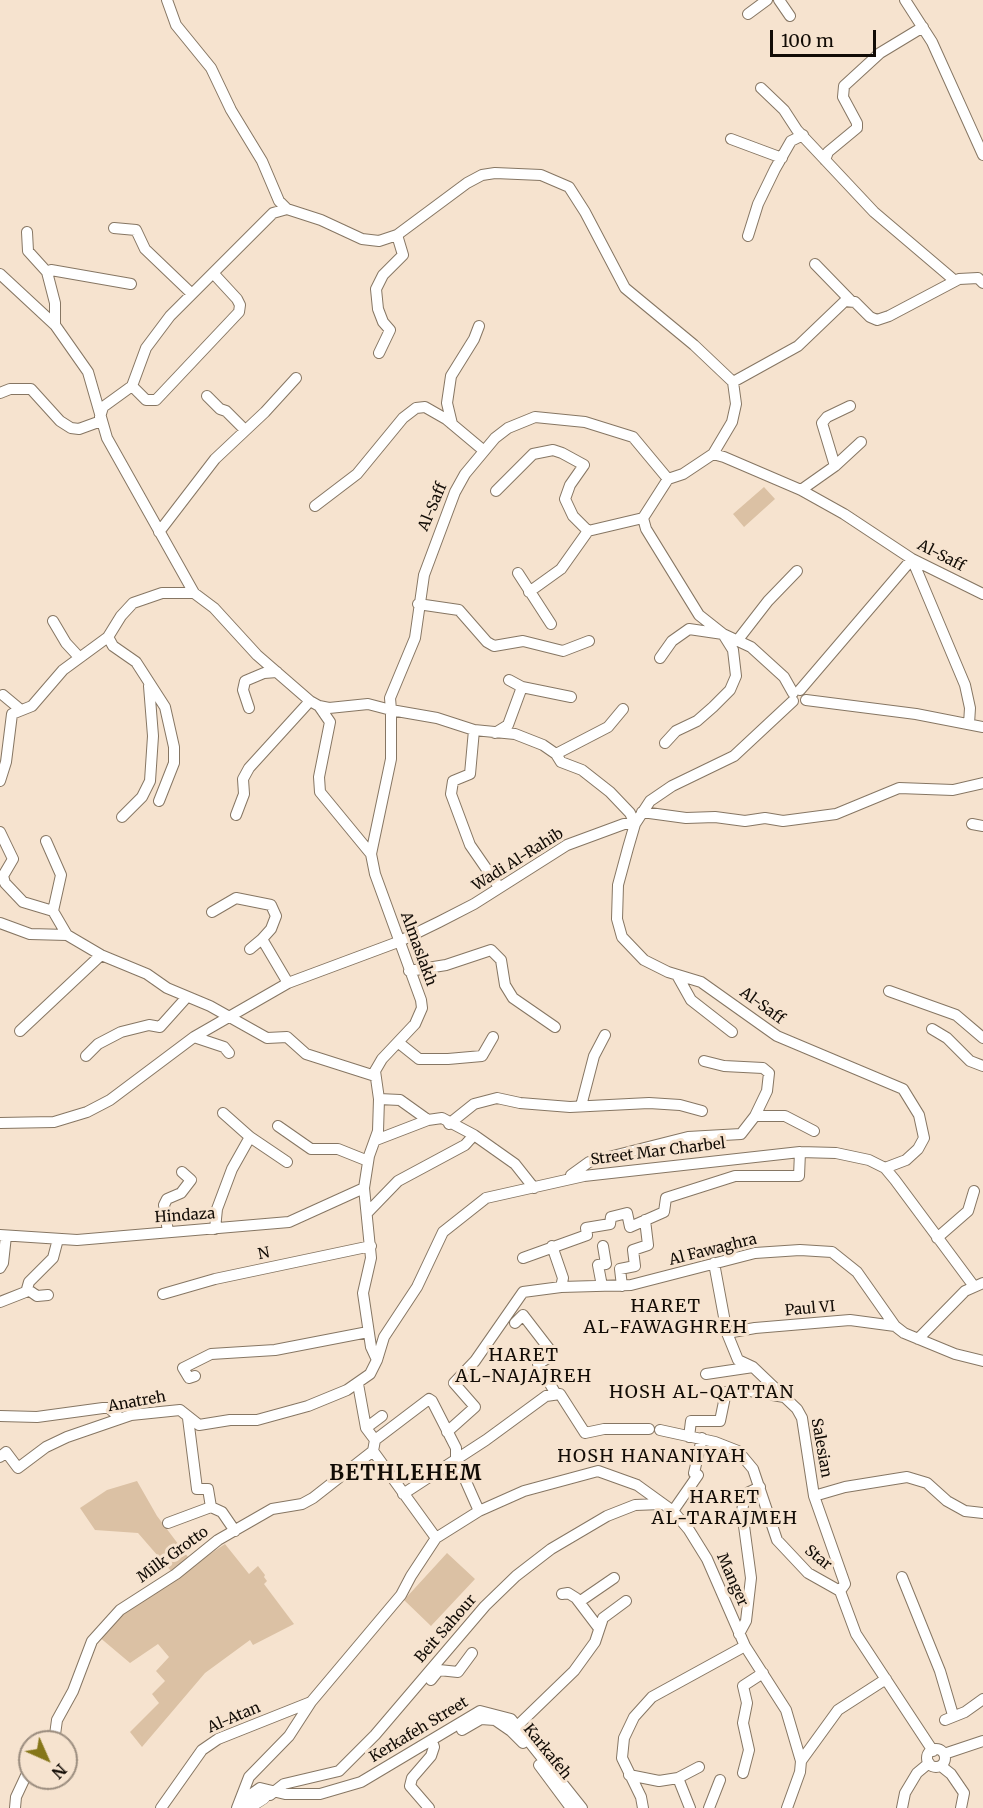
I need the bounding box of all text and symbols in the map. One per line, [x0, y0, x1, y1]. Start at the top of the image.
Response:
scale bar [773, 18, 880, 56]
text: 100 m [781, 29, 834, 52]
street label: Al-Saff [415, 480, 451, 534]
street label: Al-Saff [914, 537, 968, 575]
street label: Wadi Al-Rahib [469, 825, 567, 895]
street label: Almaslakh [396, 909, 440, 989]
street label: Al-Saff [736, 984, 788, 1028]
street label: Street Mar Charbel [590, 1135, 726, 1169]
street label: Hindaza [154, 1205, 216, 1227]
street label: Al Fawaghra [667, 1230, 759, 1270]
street label: N [257, 1244, 271, 1264]
district label: HARET AL-FAWAGHREH [584, 1296, 748, 1338]
street label: Paul VI [784, 1298, 836, 1320]
district label: HARET AL-NAJAJREH [455, 1345, 593, 1388]
district label: HOSH AL-QATTAN [609, 1382, 795, 1404]
street label: Anatreh [107, 1388, 167, 1416]
street label: Salesian [807, 1417, 835, 1479]
district label: HOSH HANANIYAH [557, 1446, 747, 1468]
district label: BETHLEHEM [329, 1461, 483, 1487]
district label: HARET AL-TARAJMEH [651, 1487, 799, 1530]
street label: Milk Grotto [134, 1523, 212, 1587]
street label: Star [801, 1542, 835, 1574]
street label: Manger [712, 1551, 752, 1609]
street label: Beit Sahour [412, 1591, 480, 1667]
street label: Kerkafeh Street [366, 1693, 472, 1767]
street label: Al-Atan [205, 1699, 263, 1737]
street label: Karkafeh [519, 1721, 575, 1783]
north arrow [18, 1730, 78, 1790]
text: N [48, 1760, 71, 1783]

